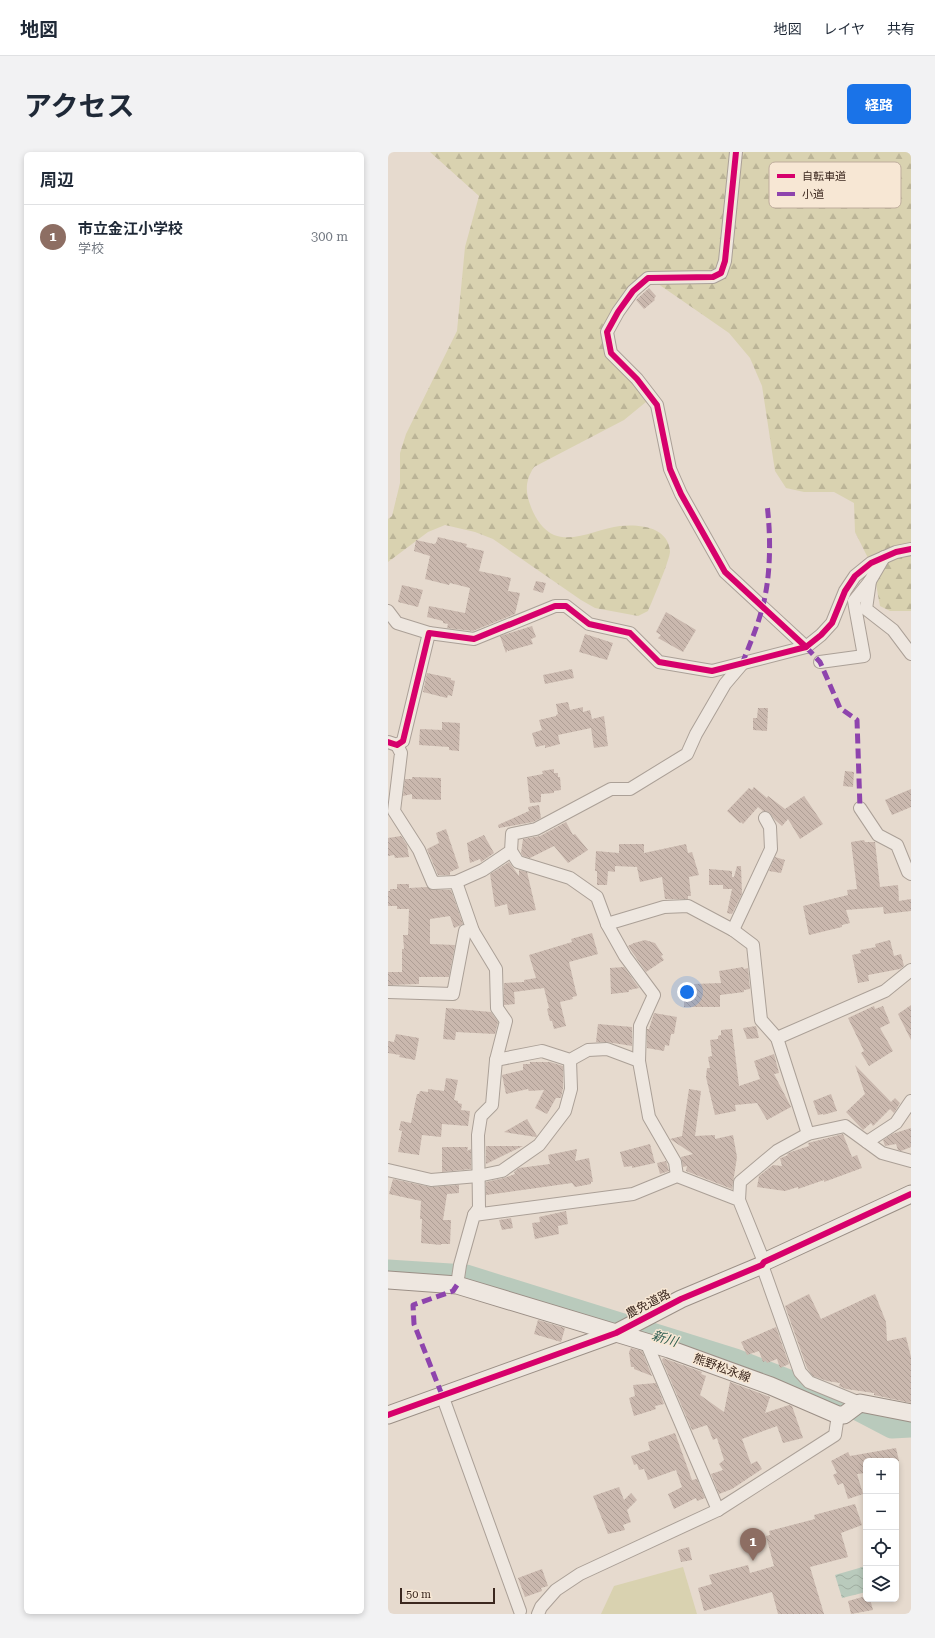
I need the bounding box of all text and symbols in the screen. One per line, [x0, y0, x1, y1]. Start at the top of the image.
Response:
text: 地図 [20, 18, 58, 41]
text: 地図 [773, 21, 801, 37]
text: レイヤ [823, 21, 865, 37]
text: 共有 [887, 21, 915, 37]
button: 経路 [847, 84, 911, 124]
text: アクセス [24, 90, 135, 123]
legend [769, 162, 901, 208]
text: 周辺 [40, 170, 74, 190]
text: 自転車道 [802, 170, 846, 183]
text: 小道 [802, 188, 824, 201]
text: 市立金江小学校 [78, 220, 183, 238]
text: 1 [49, 229, 57, 244]
text: 300 m [311, 229, 348, 244]
text: 学校 [78, 241, 104, 256]
your location [677, 982, 697, 1002]
street label: 農免道路 [623, 1287, 673, 1321]
water label: 新川 [650, 1328, 681, 1350]
street label: 熊野松永線 [691, 1351, 753, 1385]
map controls [863, 1458, 899, 1602]
button: + [863, 1458, 899, 1494]
button: − [863, 1494, 899, 1530]
pin: 1 [740, 1528, 766, 1561]
button: locate [863, 1530, 899, 1566]
button: layers [863, 1566, 899, 1602]
scale bar [400, 1586, 495, 1605]
text: 50 m [406, 1588, 431, 1601]

